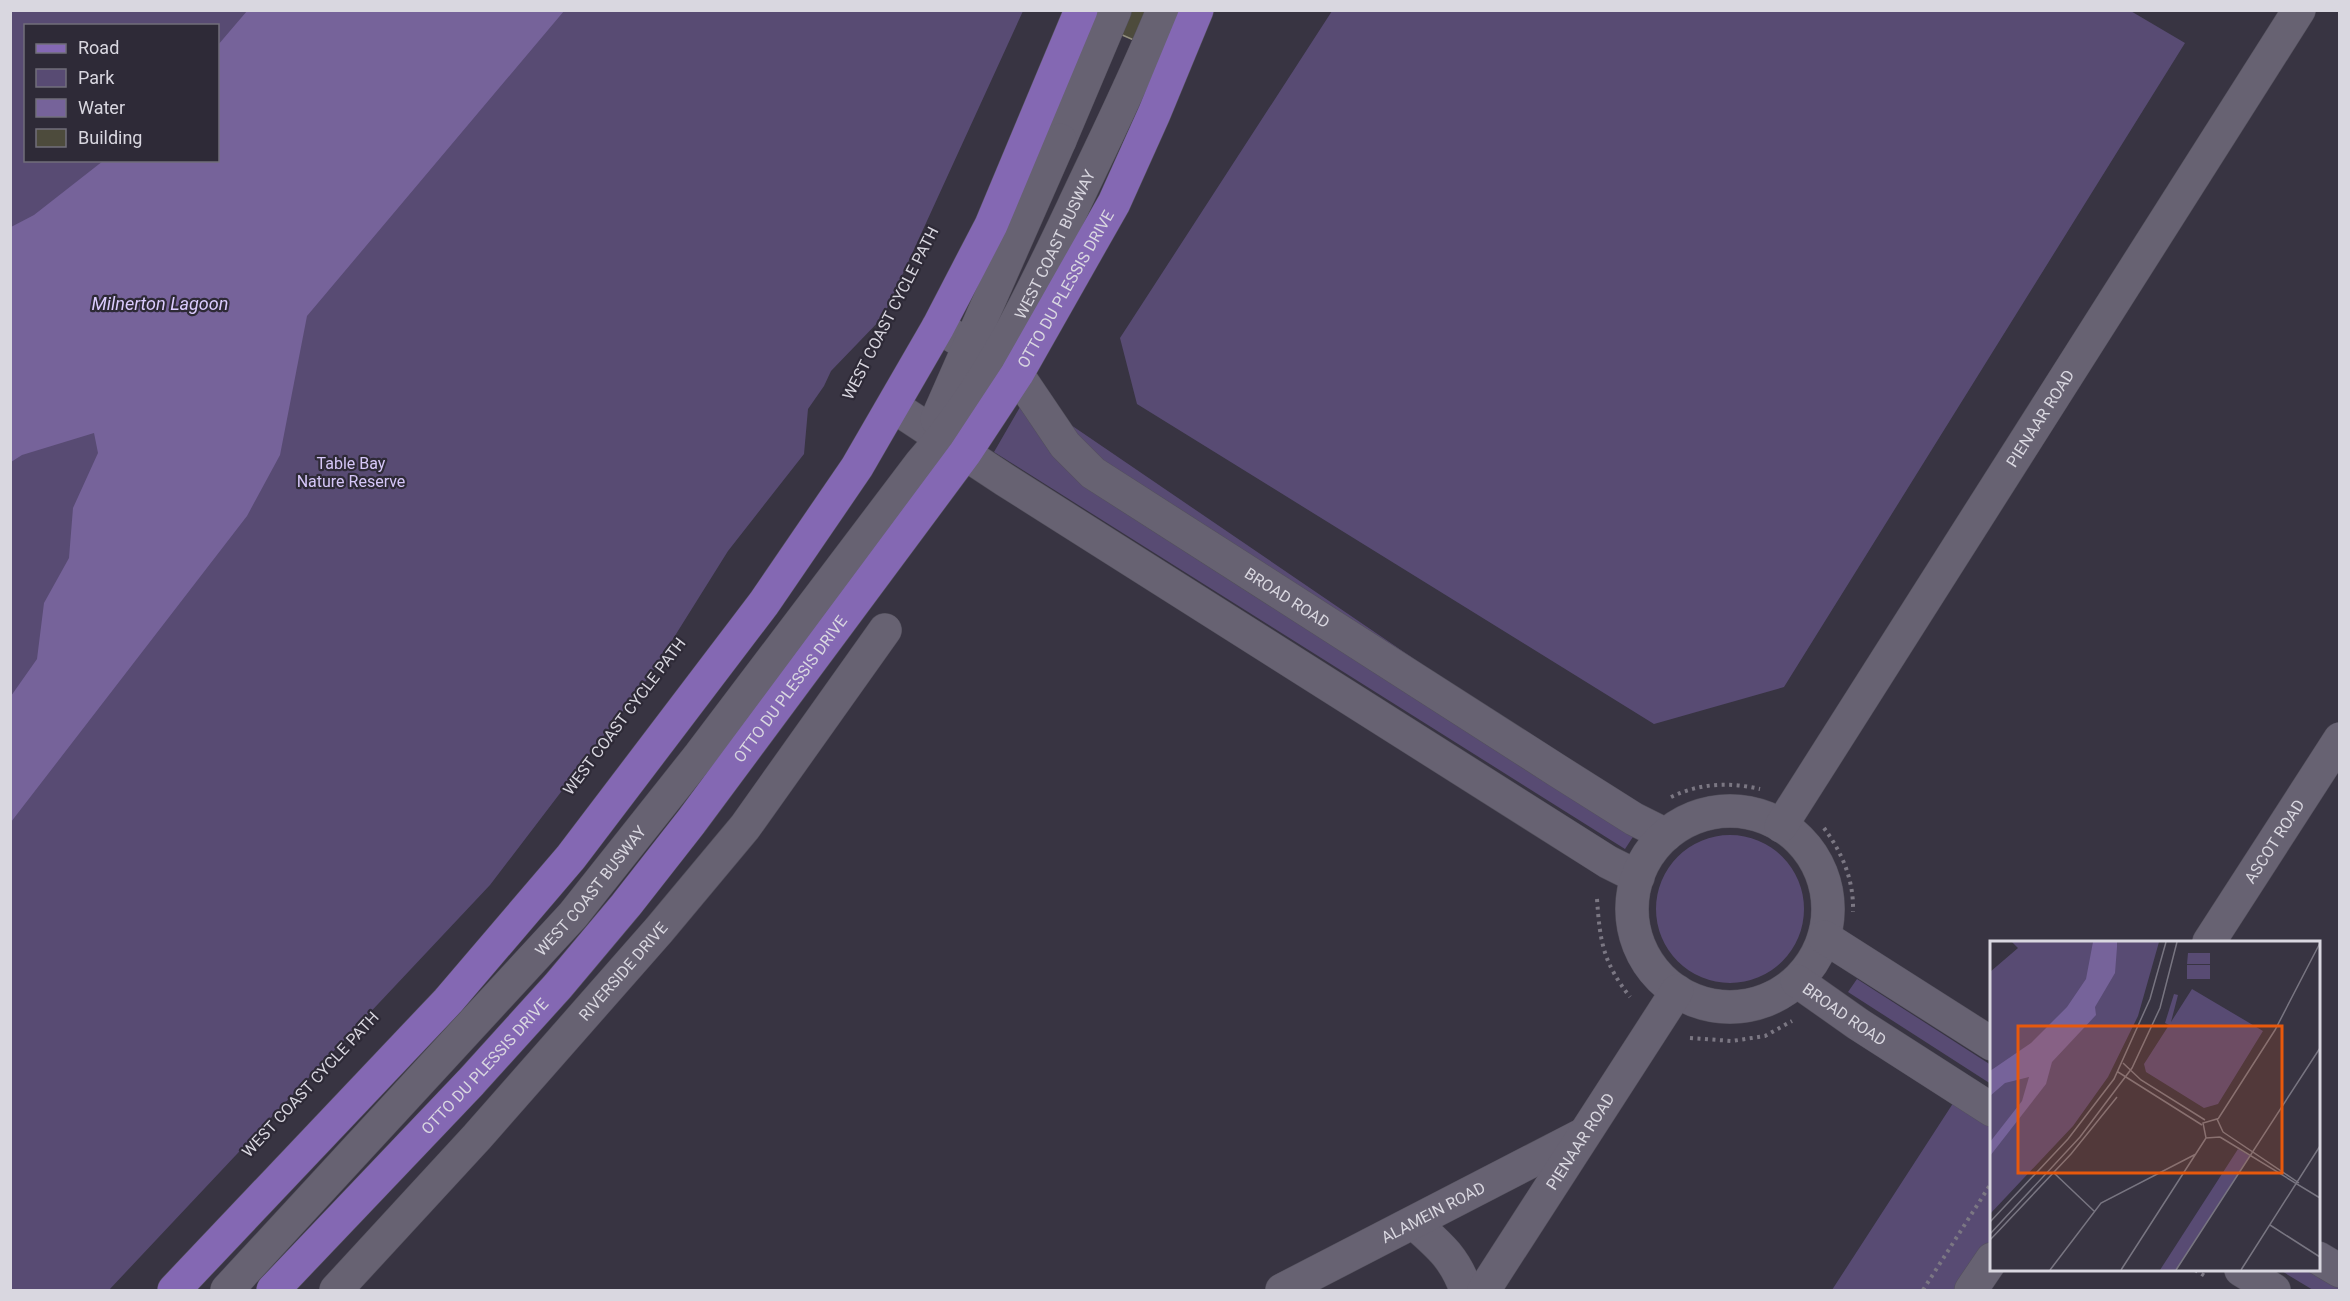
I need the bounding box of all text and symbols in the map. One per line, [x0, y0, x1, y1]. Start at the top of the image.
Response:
legend [24, 24, 219, 162]
text: Road [78, 37, 119, 58]
text: Park [78, 67, 115, 88]
text: Water [78, 97, 125, 118]
text: Building [78, 127, 142, 148]
street label: WEST COAST BUSWAY [1011, 167, 1099, 322]
street label: OTTO DU PLESSIS DRIVE [1014, 207, 1118, 371]
street label: WEST COAST CYCLE PATH [838, 224, 942, 403]
water label: Milnerton Lagoon [92, 293, 228, 314]
street label: PIENAAR ROAD [2002, 366, 2078, 471]
park label: Table Bay Nature Reserve [297, 454, 405, 491]
street label: BROAD ROAD [1241, 564, 1333, 632]
street label: OTTO DU PLESSIS DRIVE [730, 612, 851, 766]
street label: WEST COAST CYCLE PATH [559, 634, 690, 799]
street label: ASCOT ROAD [2240, 796, 2308, 887]
street label: WEST COAST BUSWAY [531, 822, 650, 960]
street label: RIVERSIDE DRIVE [575, 918, 672, 1025]
inset map [1990, 941, 2320, 1271]
street label: BROAD ROAD [1799, 979, 1890, 1050]
street label: OTTO DU PLESSIS DRIVE [417, 994, 552, 1138]
street label: WEST COAST CYCLE PATH [238, 1008, 383, 1161]
street label: PIENAAR ROAD [1542, 1090, 1619, 1194]
street label: ALAMEIN ROAD [1378, 1178, 1488, 1247]

